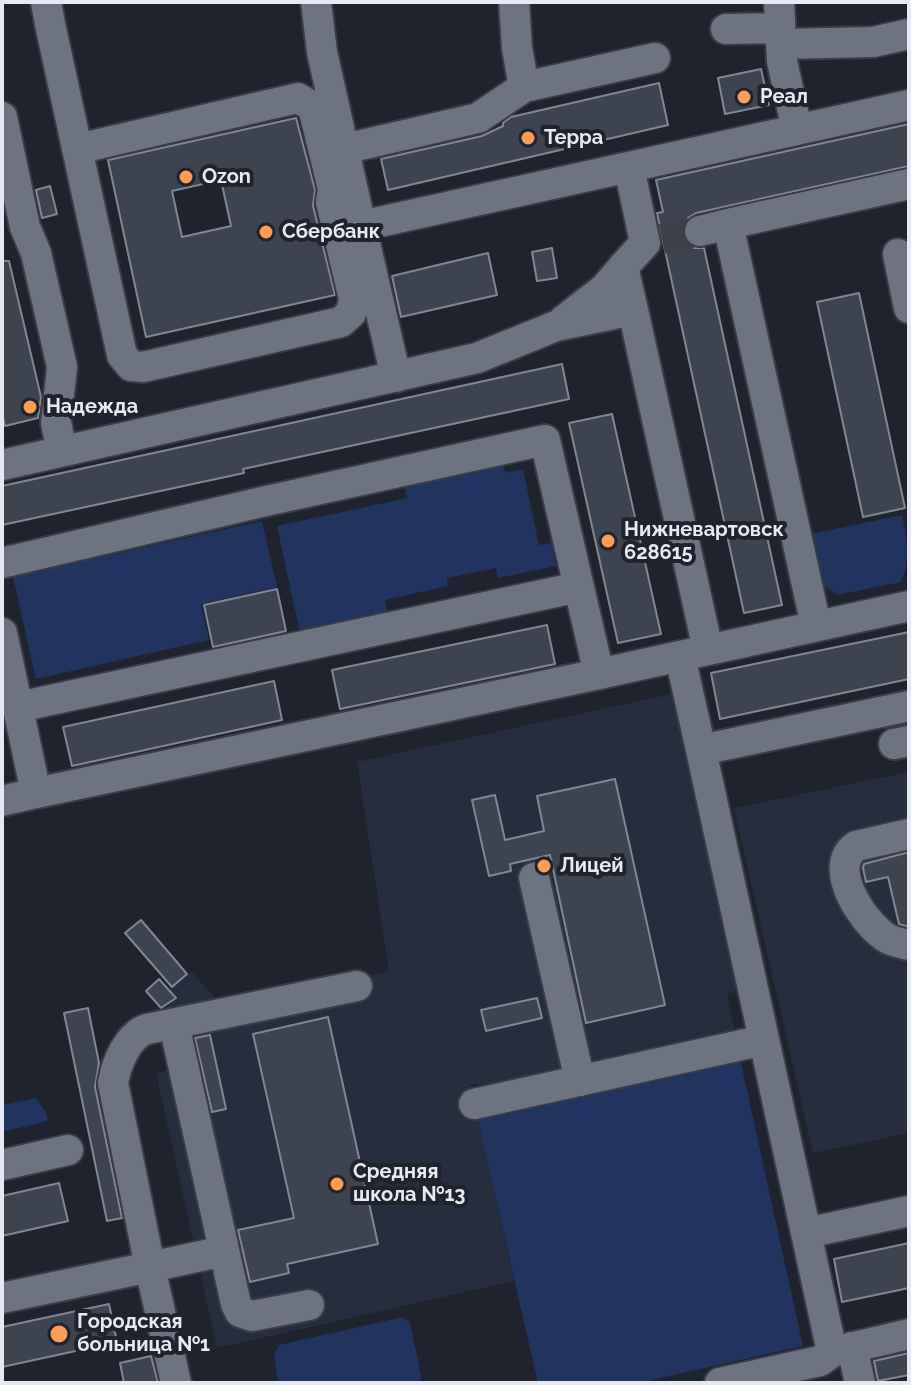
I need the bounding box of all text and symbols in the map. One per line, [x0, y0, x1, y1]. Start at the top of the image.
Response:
place label: Реал [760, 85, 808, 109]
marker: Реал [735, 88, 753, 106]
place label: Терра [544, 126, 603, 150]
marker: Терра [519, 129, 537, 147]
place label: Ozon [202, 165, 251, 189]
marker: Ozon [177, 168, 195, 186]
place label: Сбербанк [282, 220, 380, 244]
marker: Сбербанк [257, 223, 275, 241]
place label: Надежда [46, 395, 138, 419]
marker: Надежда [21, 398, 39, 416]
place label: Нижневартовск 628615 [624, 518, 784, 565]
marker: Нижневартовск 628615 [599, 532, 617, 550]
place label: Лицей [560, 854, 624, 878]
marker: Лицей [535, 857, 553, 875]
place label: Средняя школа №13 [353, 1160, 465, 1207]
marker: Средняя школа №13 [328, 1175, 346, 1193]
place label: Городская больница №1 [77, 1310, 210, 1357]
marker: Городская больница №1 [48, 1323, 70, 1345]

